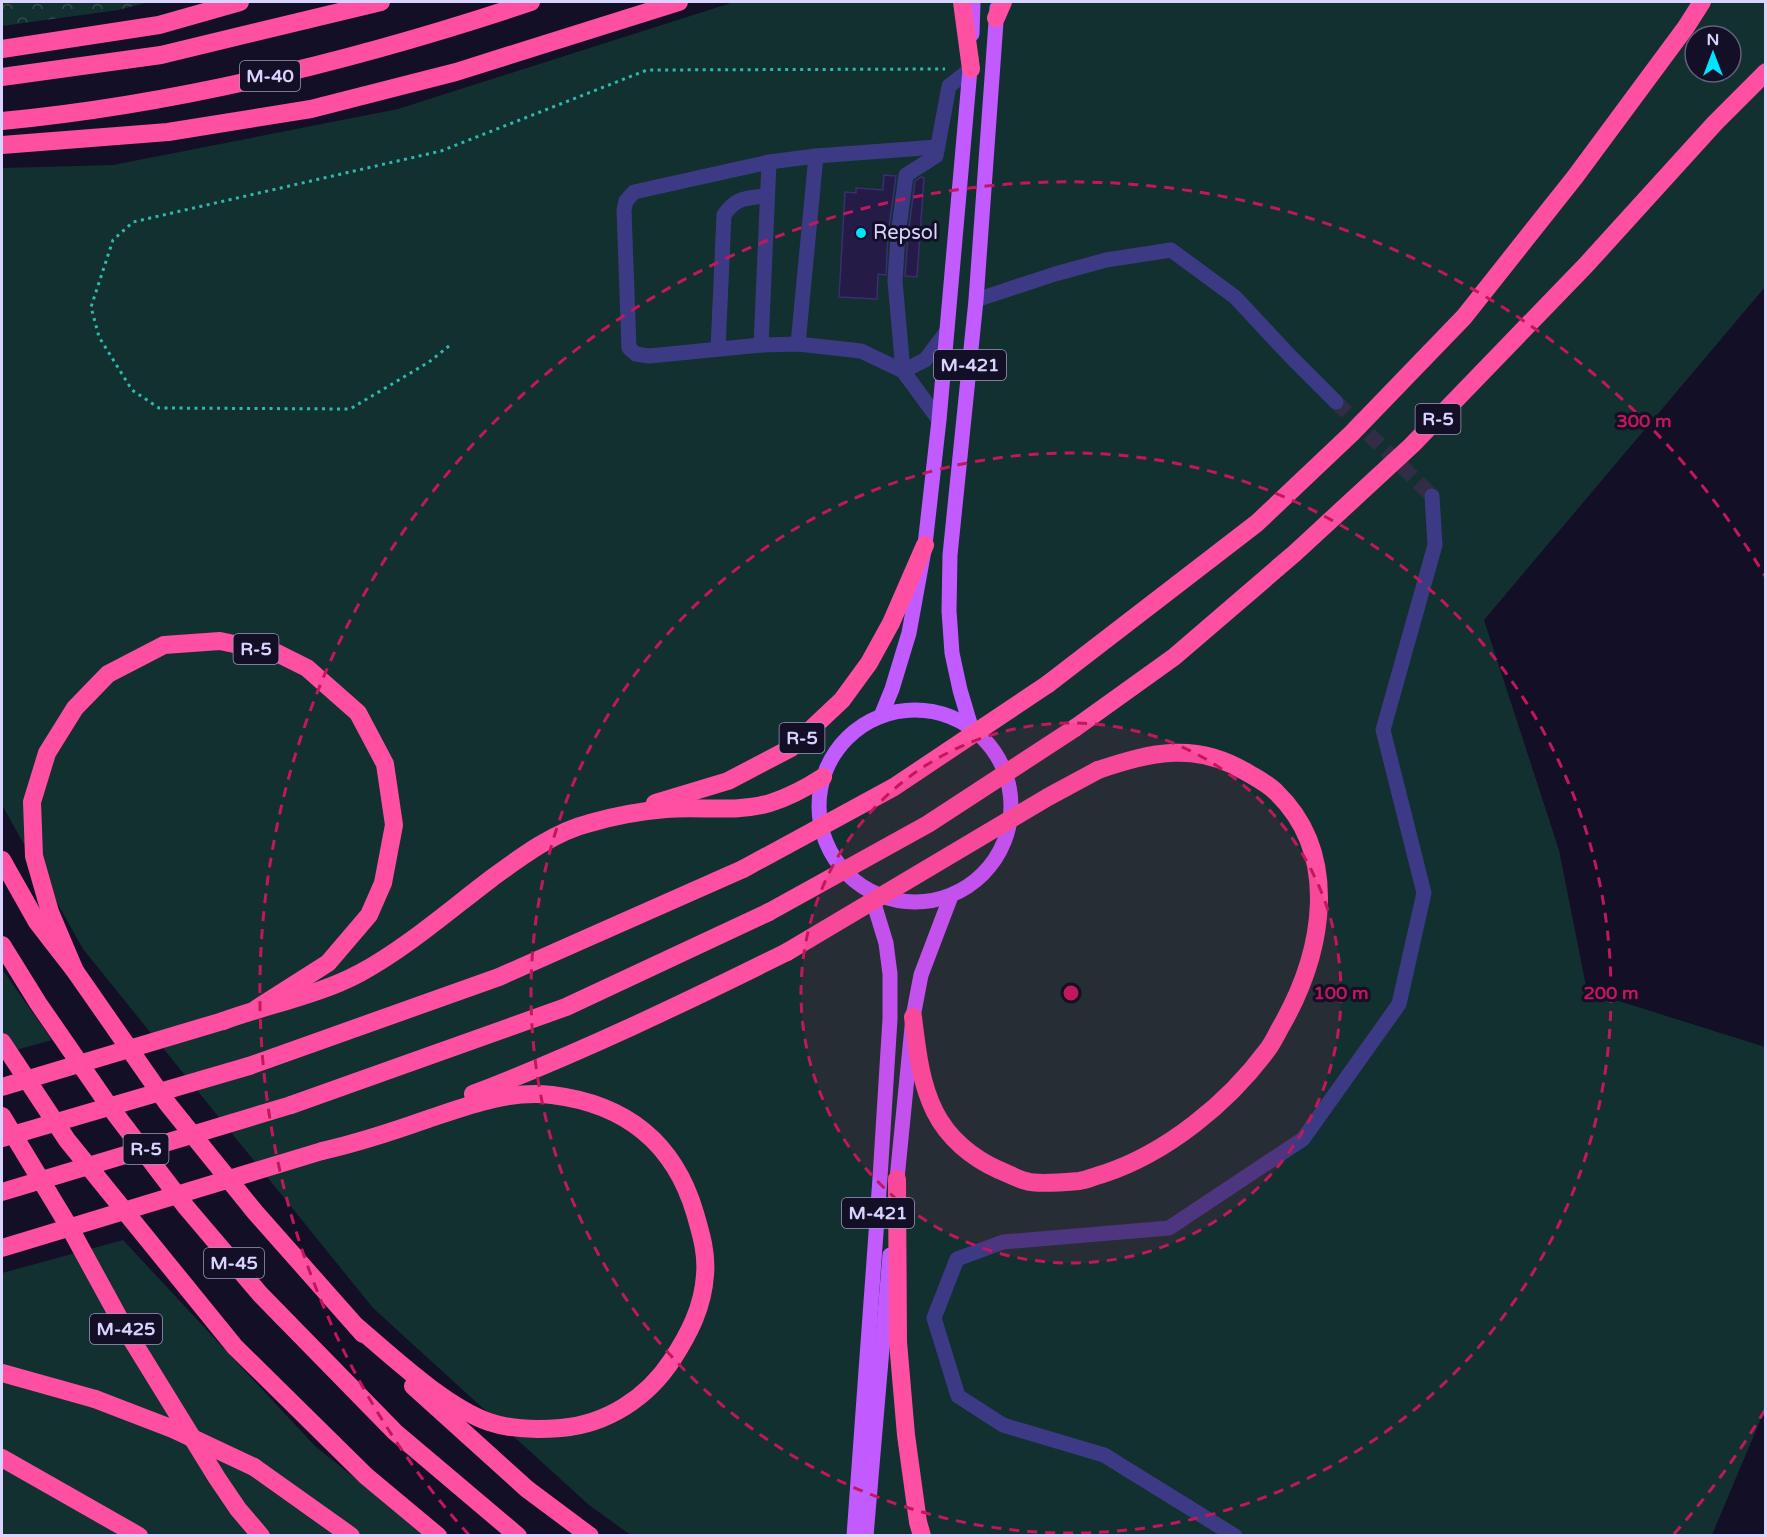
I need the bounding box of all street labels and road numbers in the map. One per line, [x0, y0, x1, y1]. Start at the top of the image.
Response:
road number: M-40 [240, 61, 300, 91]
road number: M-421 [934, 350, 1006, 380]
road number: R-5 [1416, 404, 1460, 434]
road number: R-5 [234, 634, 278, 664]
road number: R-5 [780, 723, 824, 753]
road number: R-5 [124, 1134, 168, 1164]
road number: M-421 [842, 1198, 914, 1228]
road number: M-45 [204, 1248, 264, 1278]
road number: M-425 [90, 1314, 162, 1344]

